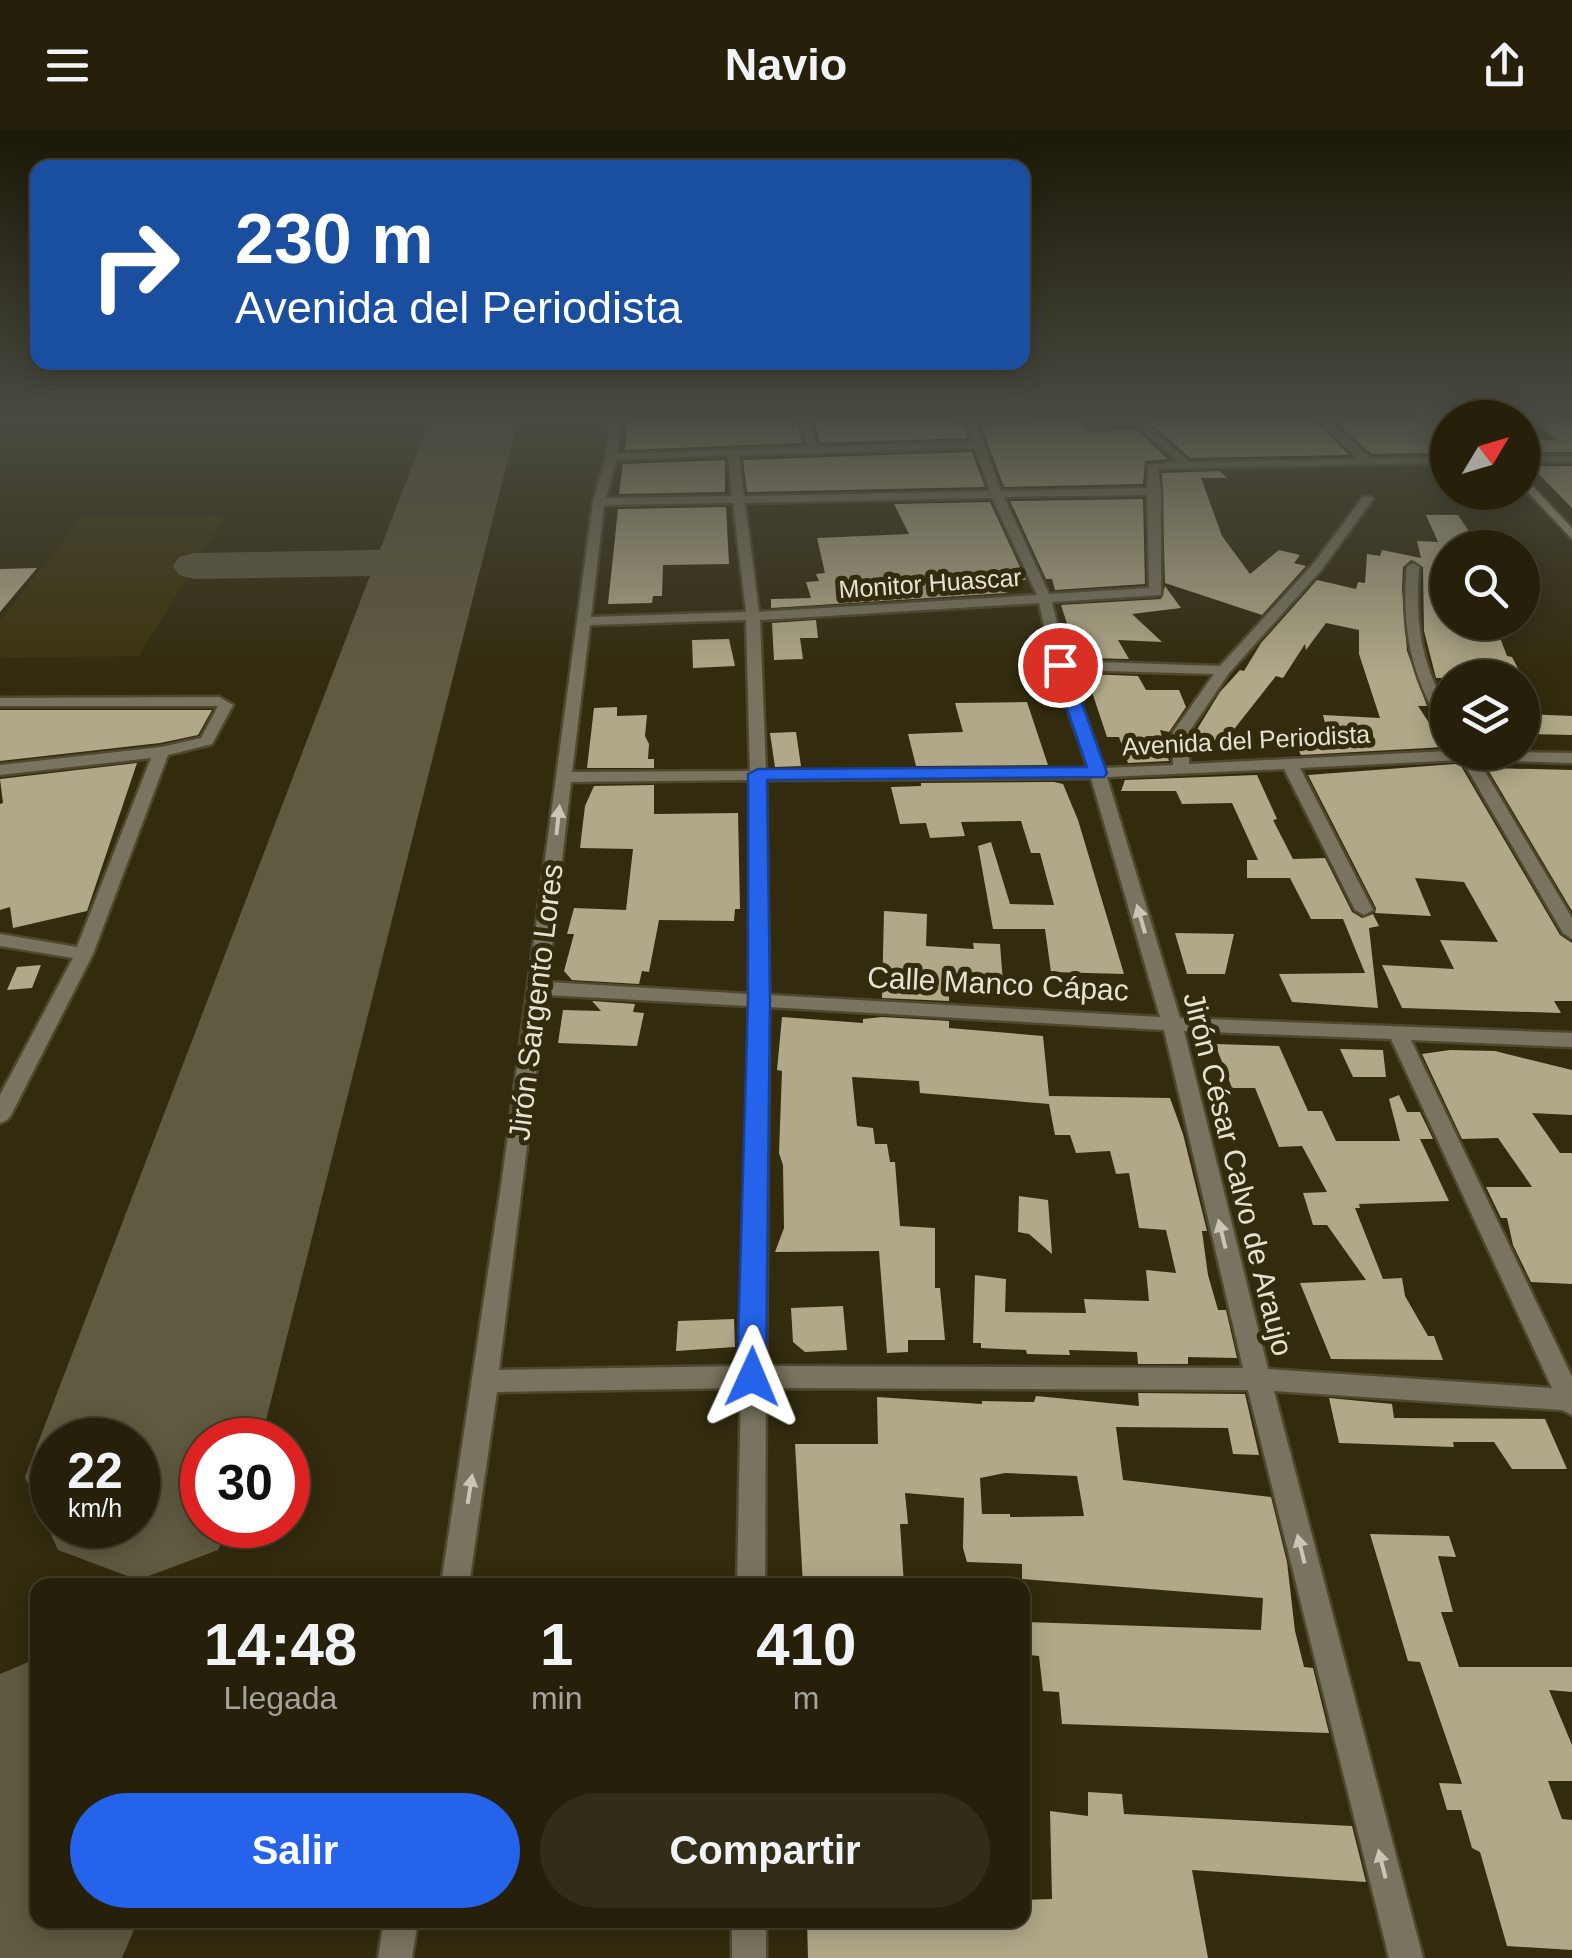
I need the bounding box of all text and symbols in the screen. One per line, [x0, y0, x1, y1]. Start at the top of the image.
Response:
icon: menu [40, 38, 95, 93]
icon: share [1477, 38, 1532, 93]
text: Navio [725, 39, 847, 90]
icon: right [70, 200, 200, 330]
text: 230 m [235, 200, 433, 278]
text: Avenida del Periodista [235, 282, 682, 333]
north arrow [1430, 400, 1540, 510]
map controls [1430, 400, 1540, 770]
button: search [1430, 530, 1540, 640]
street label: Monitor Huascar [838, 563, 1022, 603]
pin [1018, 623, 1103, 708]
icon: arrive [1033, 638, 1088, 693]
button: layers [1430, 660, 1540, 770]
street label: Avenida del Periodista [1121, 720, 1371, 760]
one-way arrow [550, 803, 566, 835]
street label: Jirón Sargento Lores [502, 862, 569, 1142]
one-way arrow [1133, 903, 1148, 934]
street label: Calle Manco Cápac [866, 960, 1130, 1007]
street label: Jirón César Calvo de Araujo [1177, 989, 1300, 1359]
one-way arrow [1214, 1218, 1230, 1249]
position arrow [700, 1325, 804, 1429]
speed limit sign: 30 [180, 1418, 310, 1548]
text: 22 [67, 1443, 123, 1499]
one-way arrow [463, 1472, 478, 1504]
text: km/h [68, 1494, 122, 1522]
one-way arrow [1293, 1533, 1309, 1564]
text: 14:48 [204, 1611, 357, 1678]
text: 1 [540, 1611, 573, 1678]
text: 410 [756, 1611, 856, 1678]
text: Llegada [223, 1680, 337, 1716]
text: min [531, 1680, 582, 1716]
text: m [793, 1680, 820, 1716]
button: Salir [70, 1793, 520, 1908]
button: Compartir [540, 1793, 990, 1908]
one-way arrow [1374, 1848, 1389, 1879]

